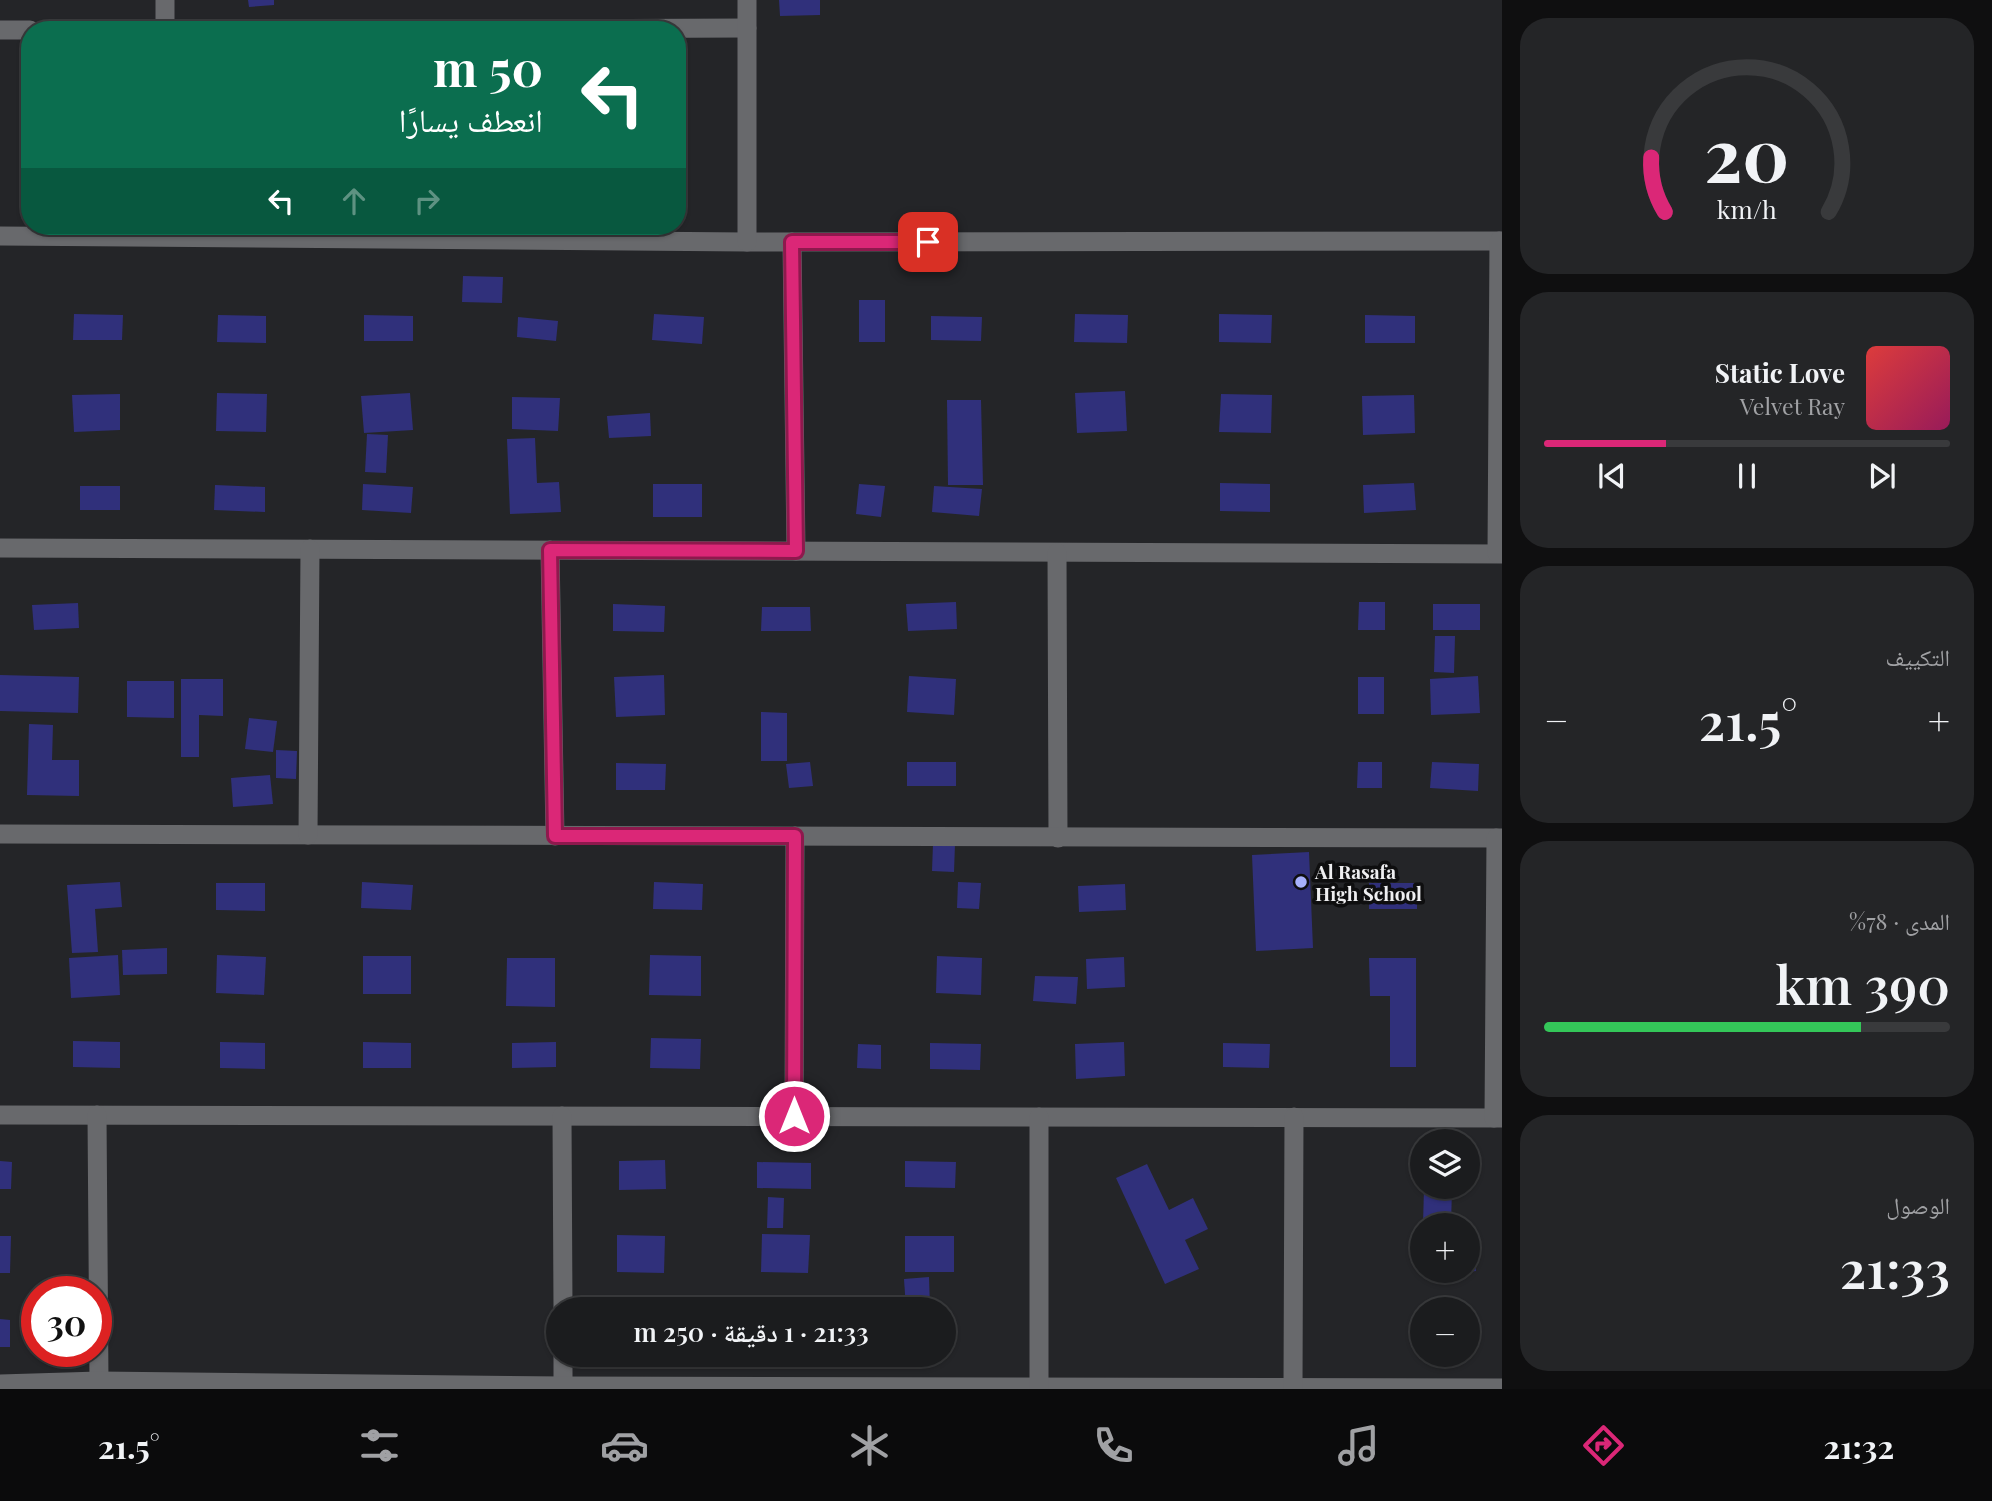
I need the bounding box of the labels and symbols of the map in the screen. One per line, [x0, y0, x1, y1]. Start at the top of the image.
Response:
pin [898, 212, 958, 272]
place label: Al Rasafa High School [1314, 858, 1422, 906]
marker: Al Rasafa High School [1293, 874, 1309, 890]
position arrow [757, 1079, 831, 1153]
speed limit sign: 30 [21, 1276, 112, 1367]

